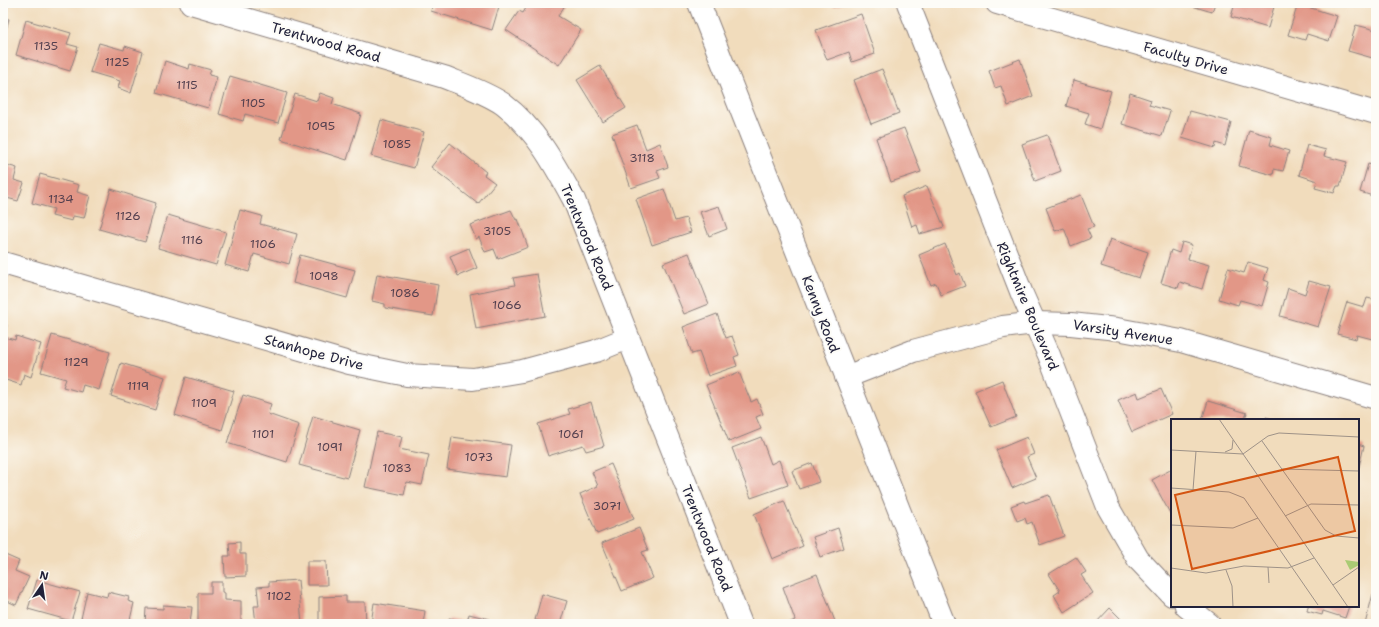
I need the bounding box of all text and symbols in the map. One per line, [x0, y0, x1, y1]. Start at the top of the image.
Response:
street label: Trentwood Road [269, 18, 383, 66]
street label: Faculty Drive [1141, 37, 1231, 79]
house number: 1135 [34, 38, 58, 54]
house number: 1125 [105, 54, 129, 70]
house number: 1115 [176, 77, 198, 93]
house number: 1105 [241, 95, 265, 111]
house number: 1095 [307, 118, 335, 134]
house number: 1085 [383, 136, 411, 152]
house number: 3118 [629, 150, 655, 166]
street label: Trentwood Road [557, 181, 617, 293]
house number: 1134 [48, 191, 74, 207]
house number: 1126 [115, 208, 141, 224]
house number: 3105 [483, 223, 511, 239]
house number: 1116 [181, 232, 203, 248]
house number: 1106 [250, 236, 276, 252]
street label: Rightmire Boulevard [993, 239, 1063, 373]
house number: 1098 [309, 268, 339, 284]
street label: Kenny Road [798, 273, 844, 355]
house number: 1086 [390, 285, 420, 301]
house number: 1066 [492, 297, 522, 313]
street label: Varsity Avenue [1072, 315, 1174, 349]
street label: Stanhope Drive [262, 330, 366, 374]
house number: 1129 [63, 354, 89, 370]
house number: 1119 [127, 378, 149, 394]
house number: 1109 [191, 395, 217, 411]
inset map [1171, 419, 1359, 607]
house number: 1101 [252, 426, 274, 442]
house number: 1061 [558, 426, 584, 442]
house number: 1091 [317, 439, 343, 455]
house number: 1073 [465, 449, 493, 465]
house number: 1083 [382, 460, 412, 476]
street label: Trentwood Road [677, 482, 737, 594]
house number: 3071 [593, 498, 621, 514]
north arrow [22, 565, 62, 605]
text: N [38, 567, 50, 584]
house number: 1102 [266, 588, 292, 604]

